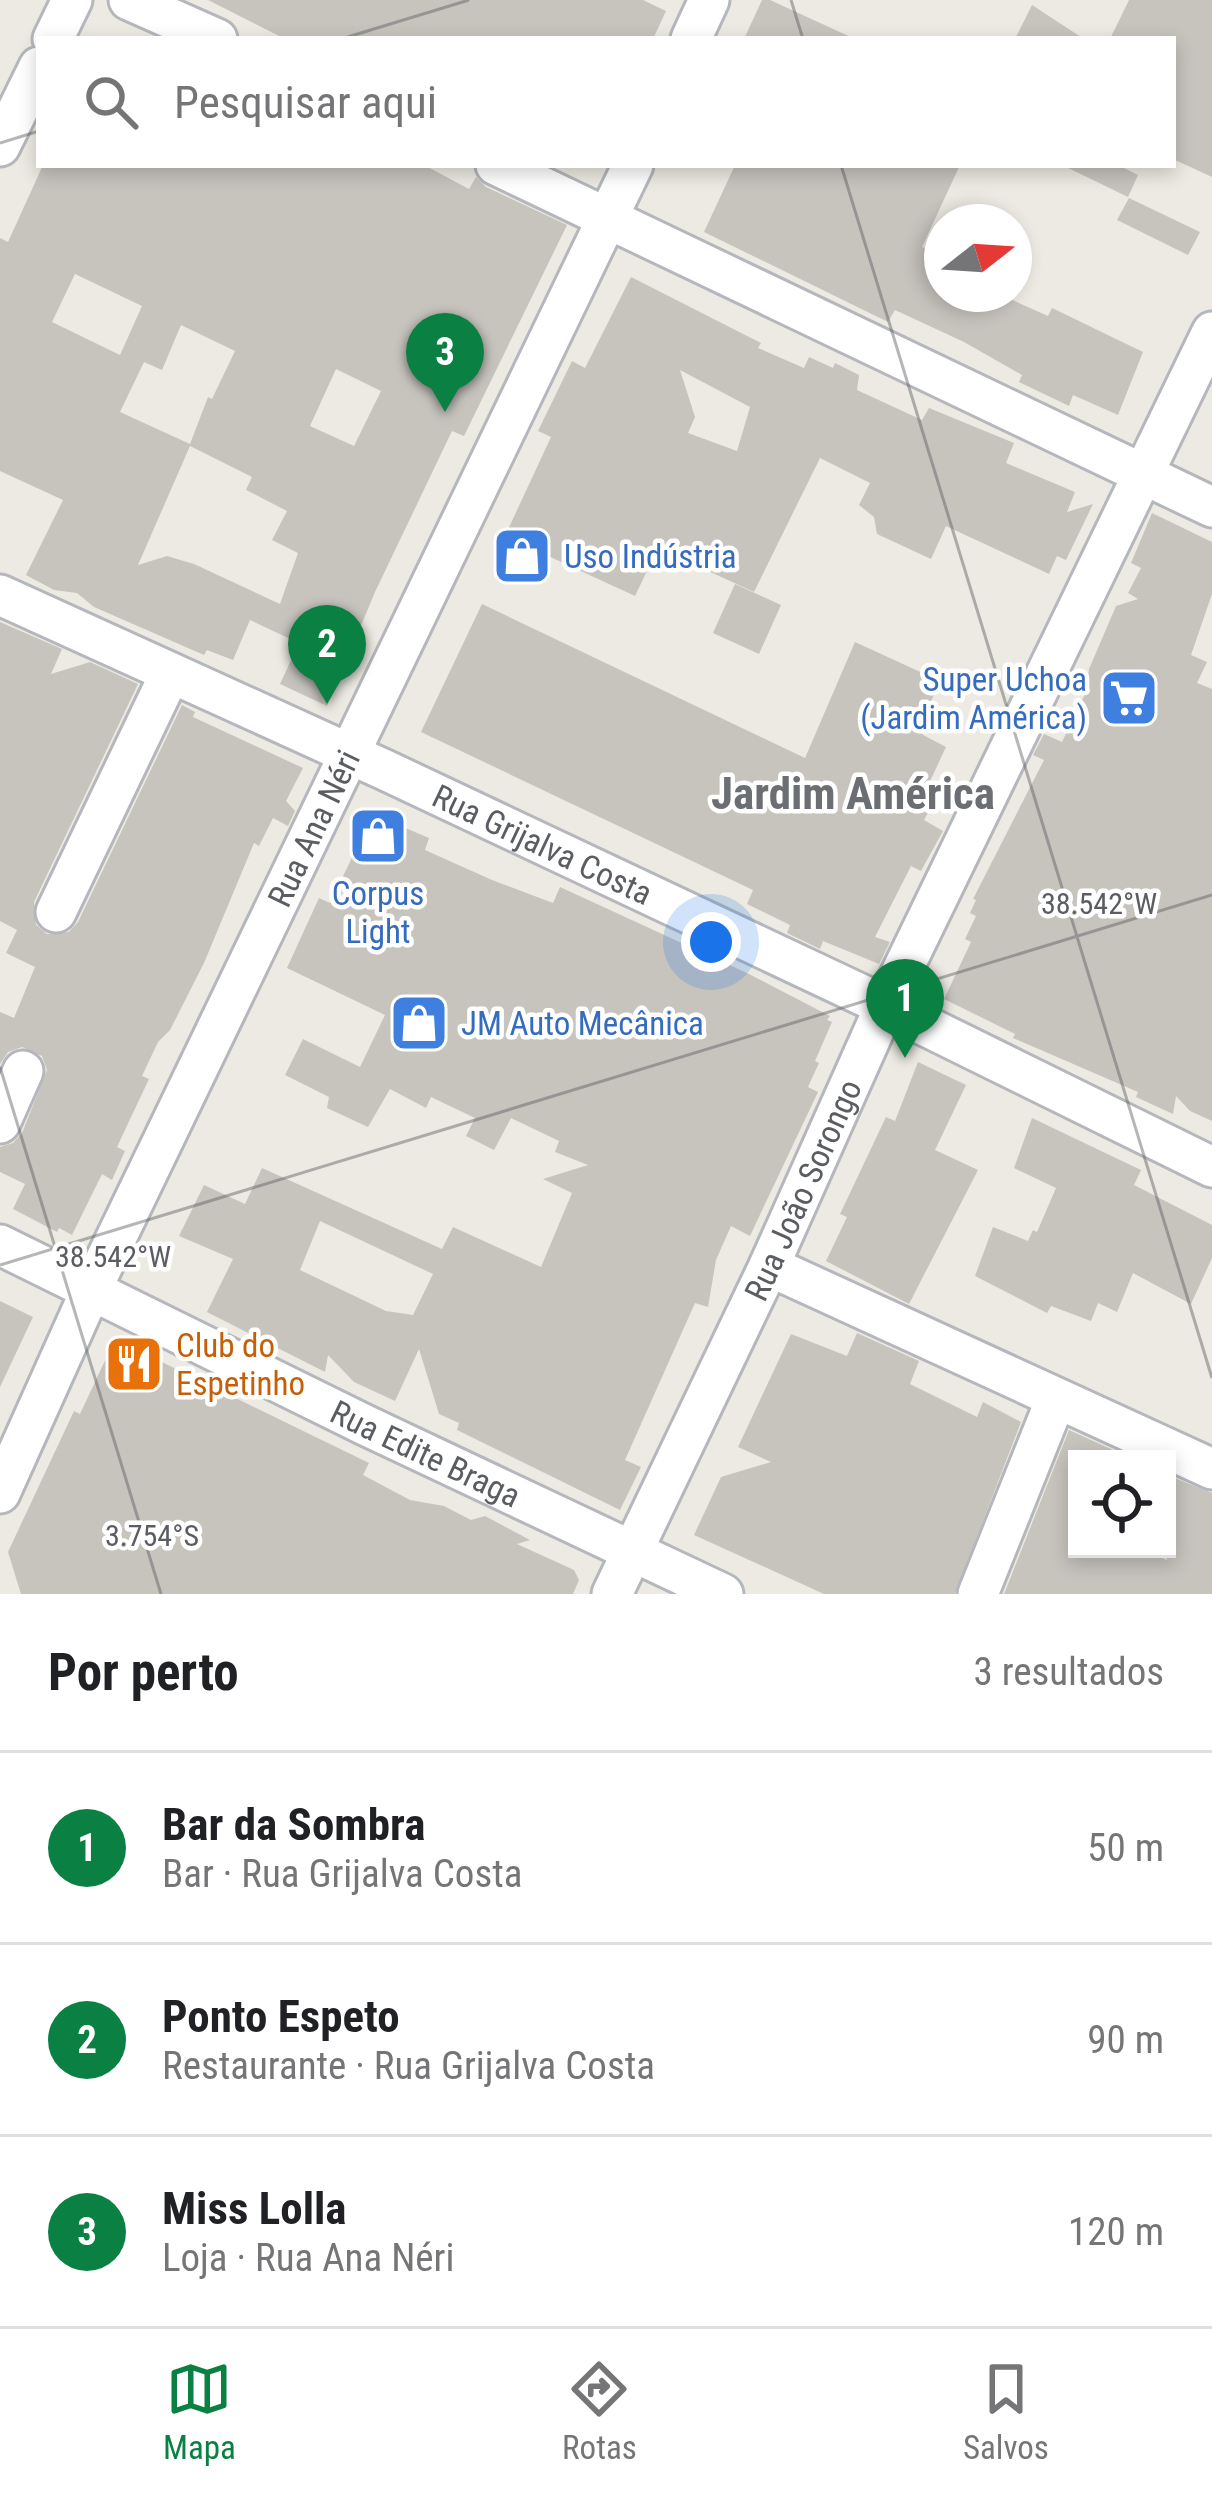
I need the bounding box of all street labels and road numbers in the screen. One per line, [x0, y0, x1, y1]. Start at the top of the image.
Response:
street label: Rua Ana Néri [259, 744, 368, 913]
street label: Rua Grijalva Costa [427, 776, 658, 913]
street label: Rua João Sorongo [736, 1073, 869, 1307]
street label: Rua Edite Braga [325, 1392, 527, 1515]

